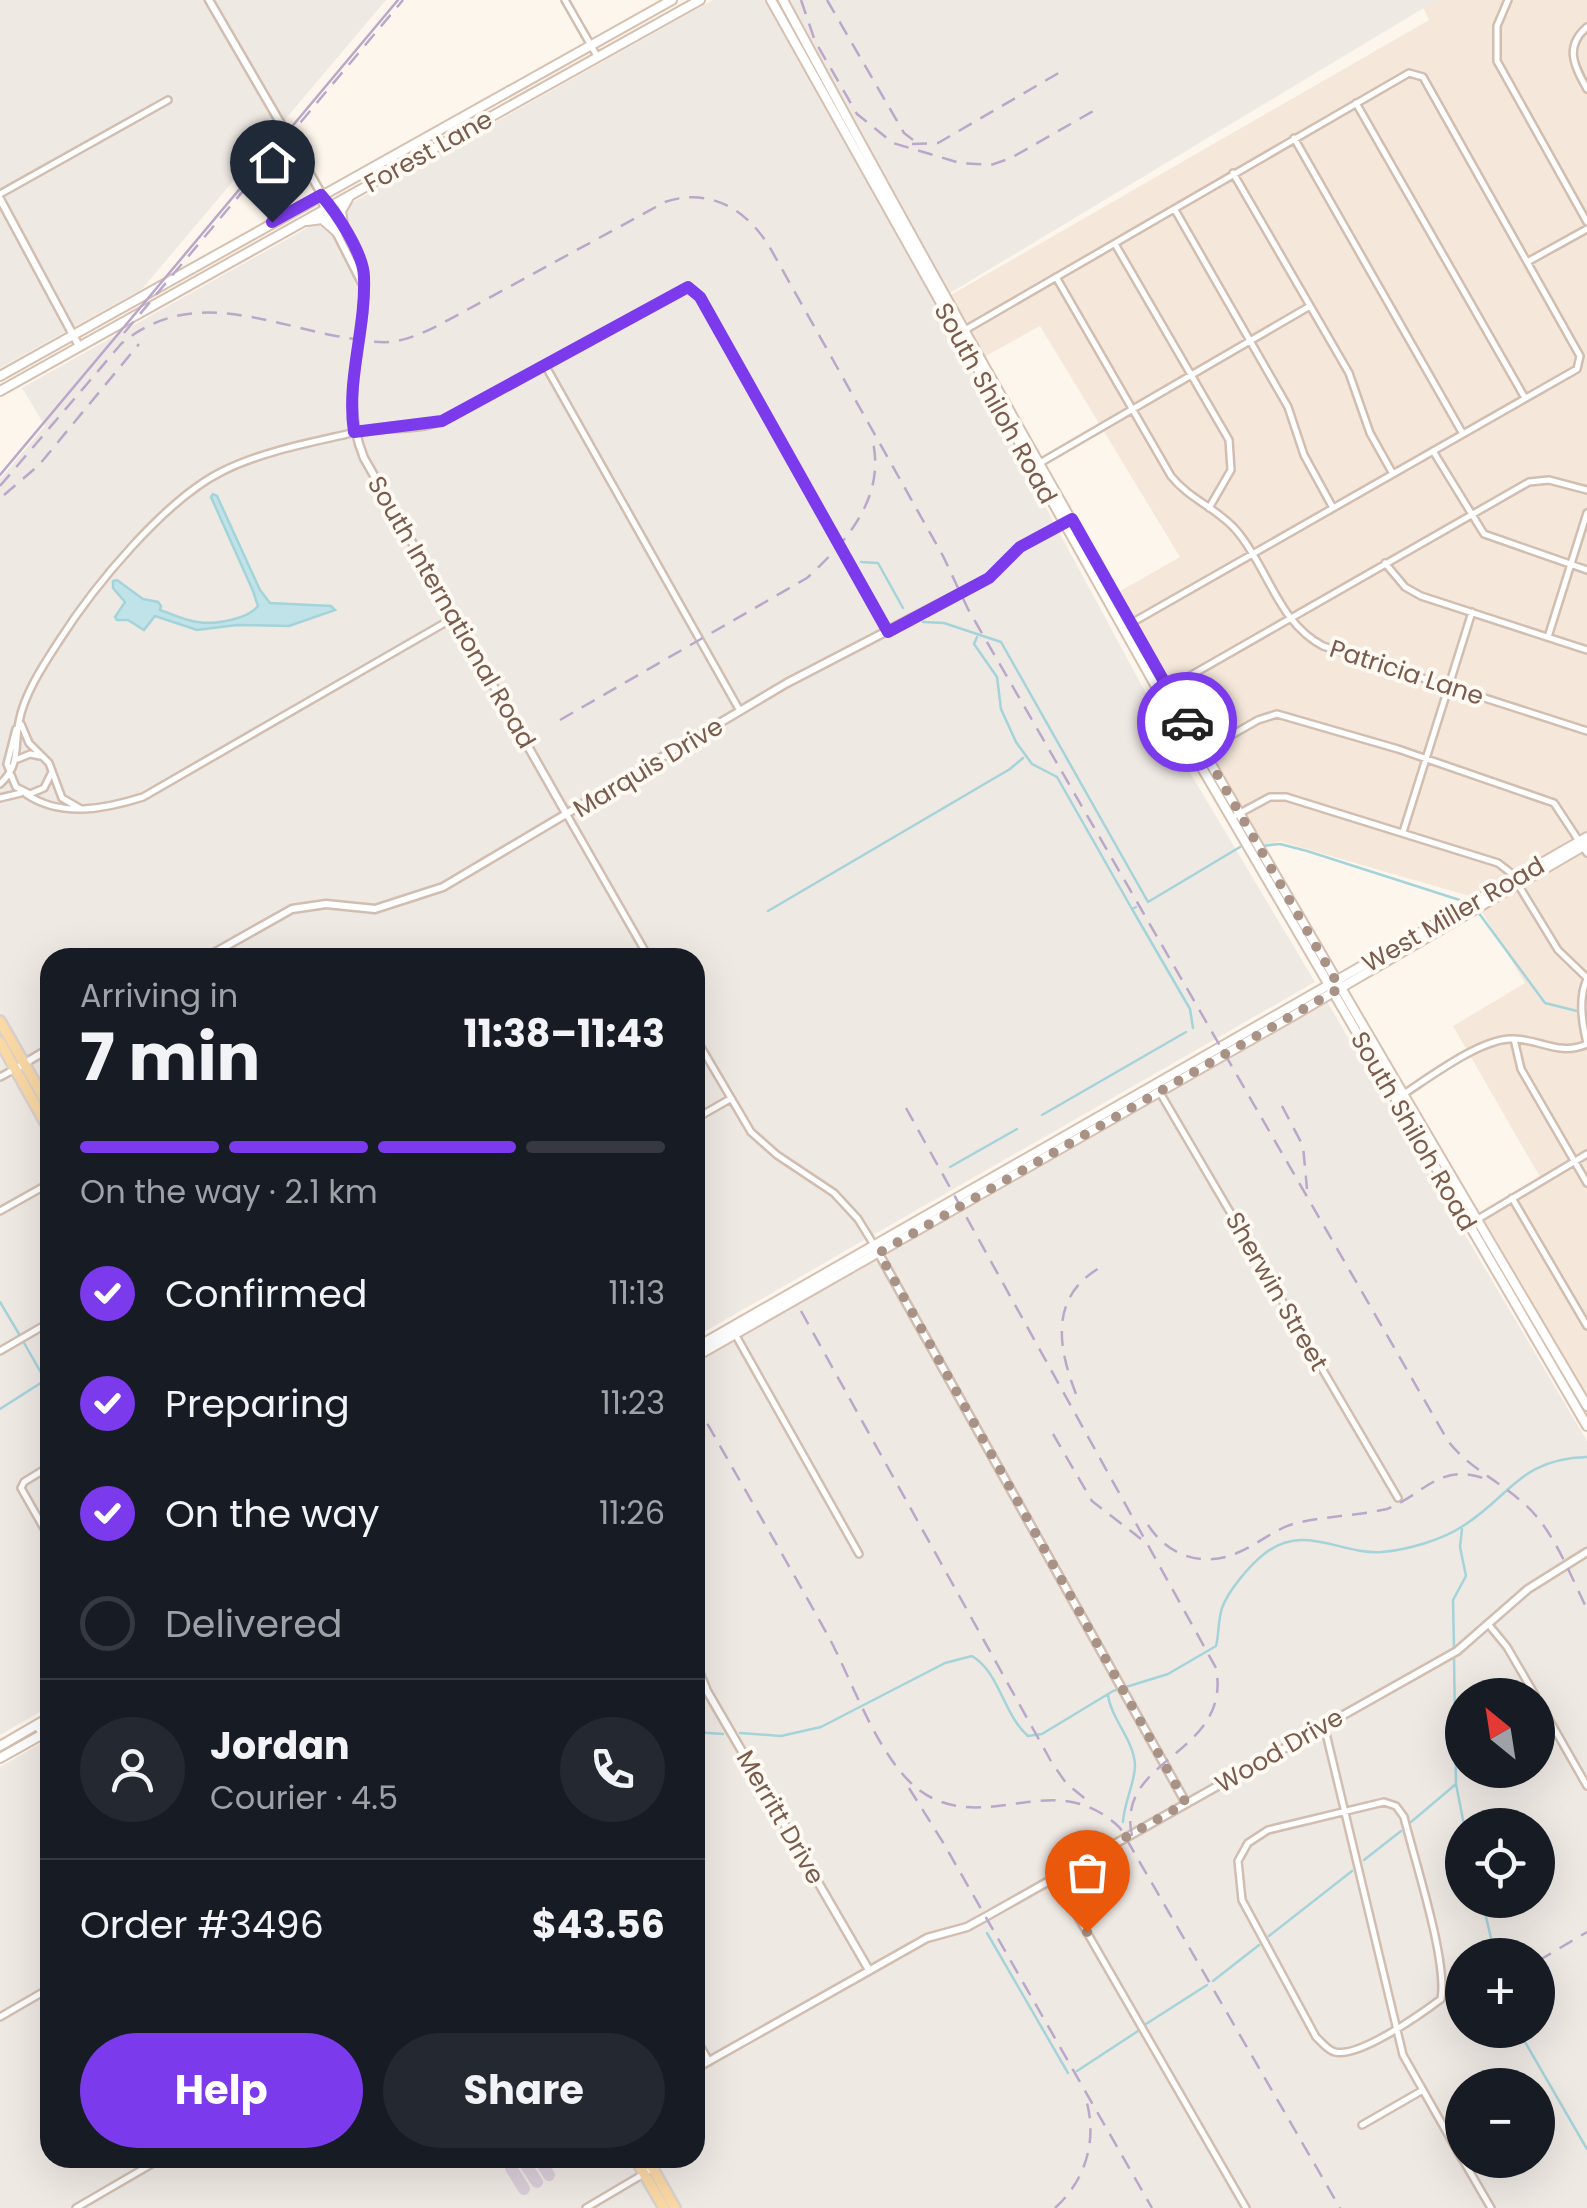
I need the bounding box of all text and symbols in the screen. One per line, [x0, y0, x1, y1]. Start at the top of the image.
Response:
street label: Forest Lane [358, 102, 499, 201]
pin [230, 120, 315, 223]
icon: home [245, 135, 300, 190]
street label: South Shiloh Road [926, 296, 1065, 510]
street label: South International Road [359, 470, 544, 755]
street label: Patricia Lane [1325, 631, 1488, 714]
courier [1137, 672, 1237, 772]
icon: car [1160, 695, 1215, 750]
street label: Marquis Drive [567, 709, 730, 826]
street label: West Miller Road [1356, 848, 1551, 981]
text: Arriving in [80, 973, 238, 1018]
text: 11:38–11:43 [464, 1007, 665, 1060]
text: 7 min [80, 1012, 260, 1103]
street label: South Shiloh Road [1342, 1025, 1485, 1237]
text: On the way · 2.1 km [80, 1169, 378, 1214]
street label: Sherwin Street [1217, 1205, 1336, 1377]
icon: check [80, 1266, 135, 1321]
text: Confirmed [165, 1267, 367, 1320]
text: 11:13 [609, 1270, 665, 1315]
icon: check [80, 1376, 135, 1431]
text: Preparing [165, 1377, 350, 1430]
text: 11:23 [600, 1380, 665, 1425]
icon: check [80, 1486, 135, 1541]
text: On the way [165, 1487, 379, 1540]
text: 11:26 [599, 1490, 665, 1535]
text: Delivered [165, 1597, 342, 1650]
north arrow [1445, 1678, 1555, 1788]
map controls [1445, 1678, 1555, 2178]
street label: Wood Drive [1209, 1700, 1350, 1801]
button: person [80, 1717, 185, 1822]
button: phone [560, 1717, 665, 1822]
text: Jordan [210, 1719, 350, 1772]
street label: Merritt Drive [728, 1744, 833, 1891]
text: Courier · 4.5 [210, 1775, 398, 1820]
button: locate [1445, 1808, 1555, 1918]
pin [1045, 1830, 1130, 1933]
icon: bag [1060, 1845, 1115, 1900]
text: Order #3496 [80, 1898, 324, 1951]
text: $43.56 [532, 1898, 665, 1951]
button: + [1445, 1938, 1555, 2048]
button: Help [80, 2033, 363, 2148]
button: Share [383, 2033, 665, 2148]
button: − [1445, 2068, 1555, 2178]

